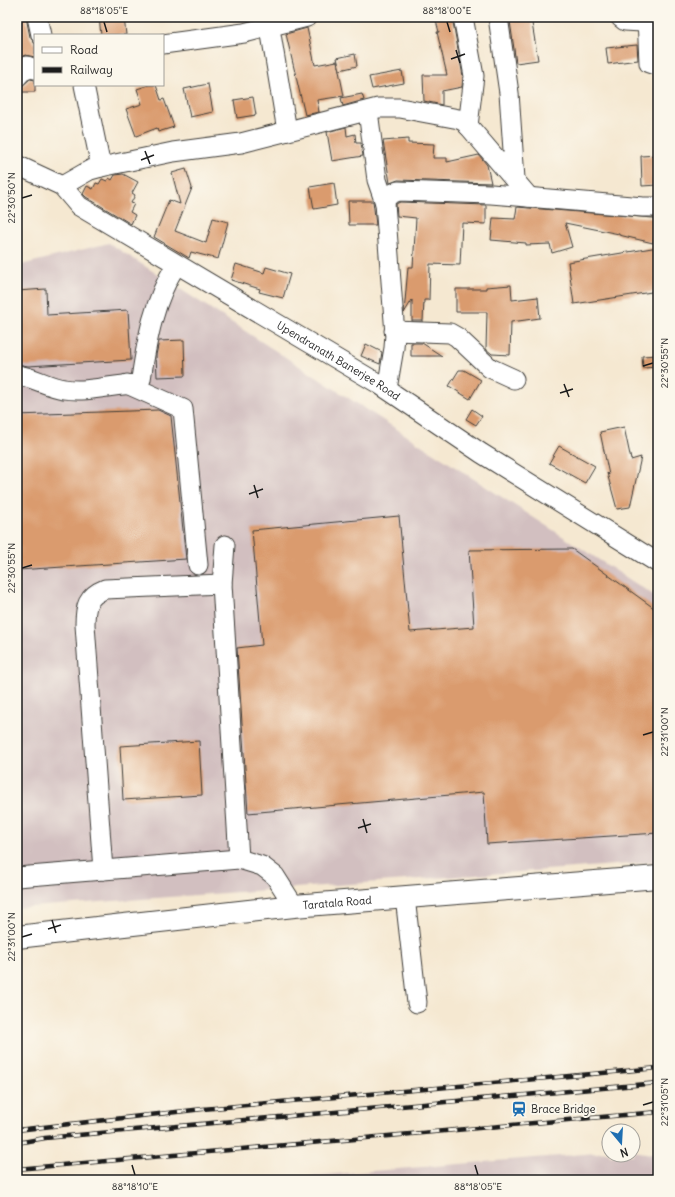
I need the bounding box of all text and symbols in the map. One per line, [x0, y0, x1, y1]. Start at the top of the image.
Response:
text: 88°18'05"E [80, 4, 128, 17]
text: 88°18'00"E [423, 4, 472, 17]
legend [34, 34, 164, 86]
text: Road [70, 42, 98, 57]
text: Railway [70, 62, 113, 77]
text: 22°30'50"N [5, 172, 18, 224]
street label: Upendranath Banerjee Road [274, 318, 403, 404]
text: 22°30'55"N [658, 338, 671, 388]
text: 22°30'55"N [5, 543, 18, 593]
text: 22°31'00"N [658, 707, 671, 757]
street label: Taratala Road [302, 893, 373, 912]
text: 22°31'00"N [5, 912, 18, 962]
text: 22°31'05"N [658, 1078, 671, 1126]
station icon: Brace Bridge [510, 1100, 528, 1118]
place label: Brace Bridge [531, 1102, 596, 1116]
north arrow [601, 1123, 641, 1163]
text: N [618, 1145, 630, 1160]
text: 88°18'10"E [112, 1180, 158, 1193]
text: 88°18'05"E [454, 1180, 502, 1193]

